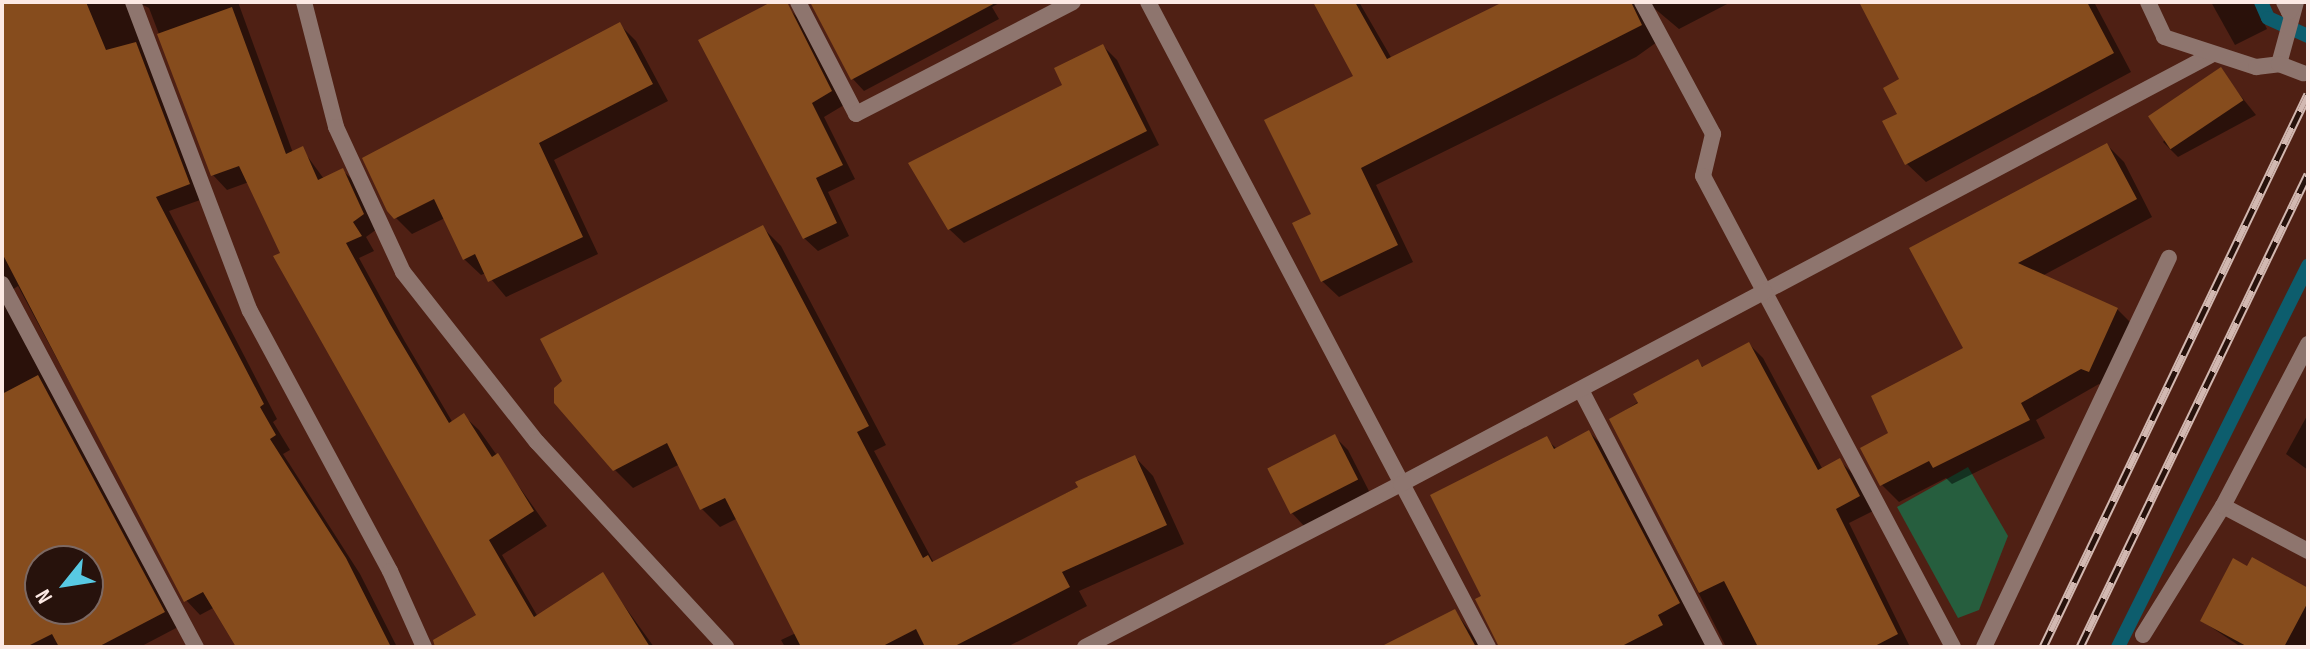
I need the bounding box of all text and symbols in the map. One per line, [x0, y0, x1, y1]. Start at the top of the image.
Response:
north arrow [24, 545, 104, 625]
text: N [30, 584, 59, 608]

